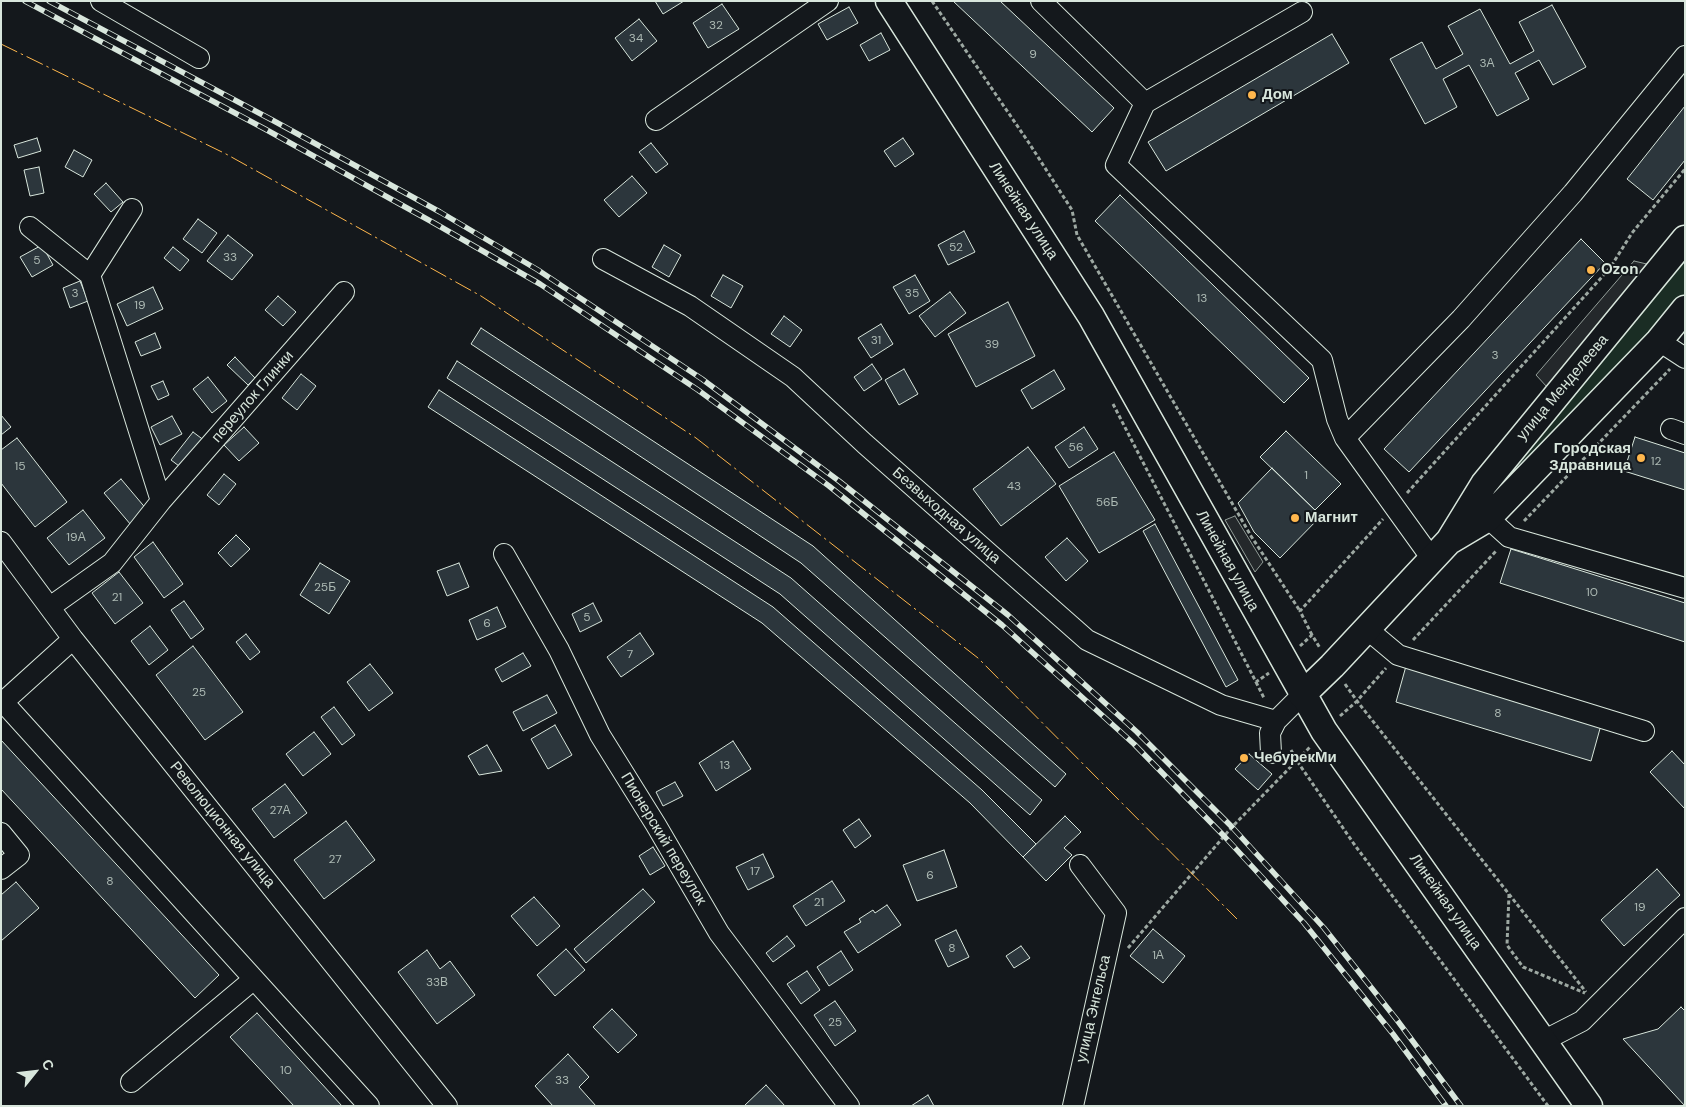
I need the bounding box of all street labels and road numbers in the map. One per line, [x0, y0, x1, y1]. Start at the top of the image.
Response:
street label: Линейная улица [985, 159, 1061, 263]
street label: улица Менделеева [1513, 331, 1613, 445]
street label: переулок Глинки [208, 347, 298, 447]
street label: Безвыходная улица [888, 464, 1004, 568]
street label: Линейная улица [1192, 507, 1262, 615]
street label: Революционная улица [166, 758, 278, 892]
street label: Пионерский переулок [616, 770, 710, 908]
street label: Линейная улица [1405, 850, 1485, 954]
street label: улица Энгельса [1073, 954, 1115, 1064]

